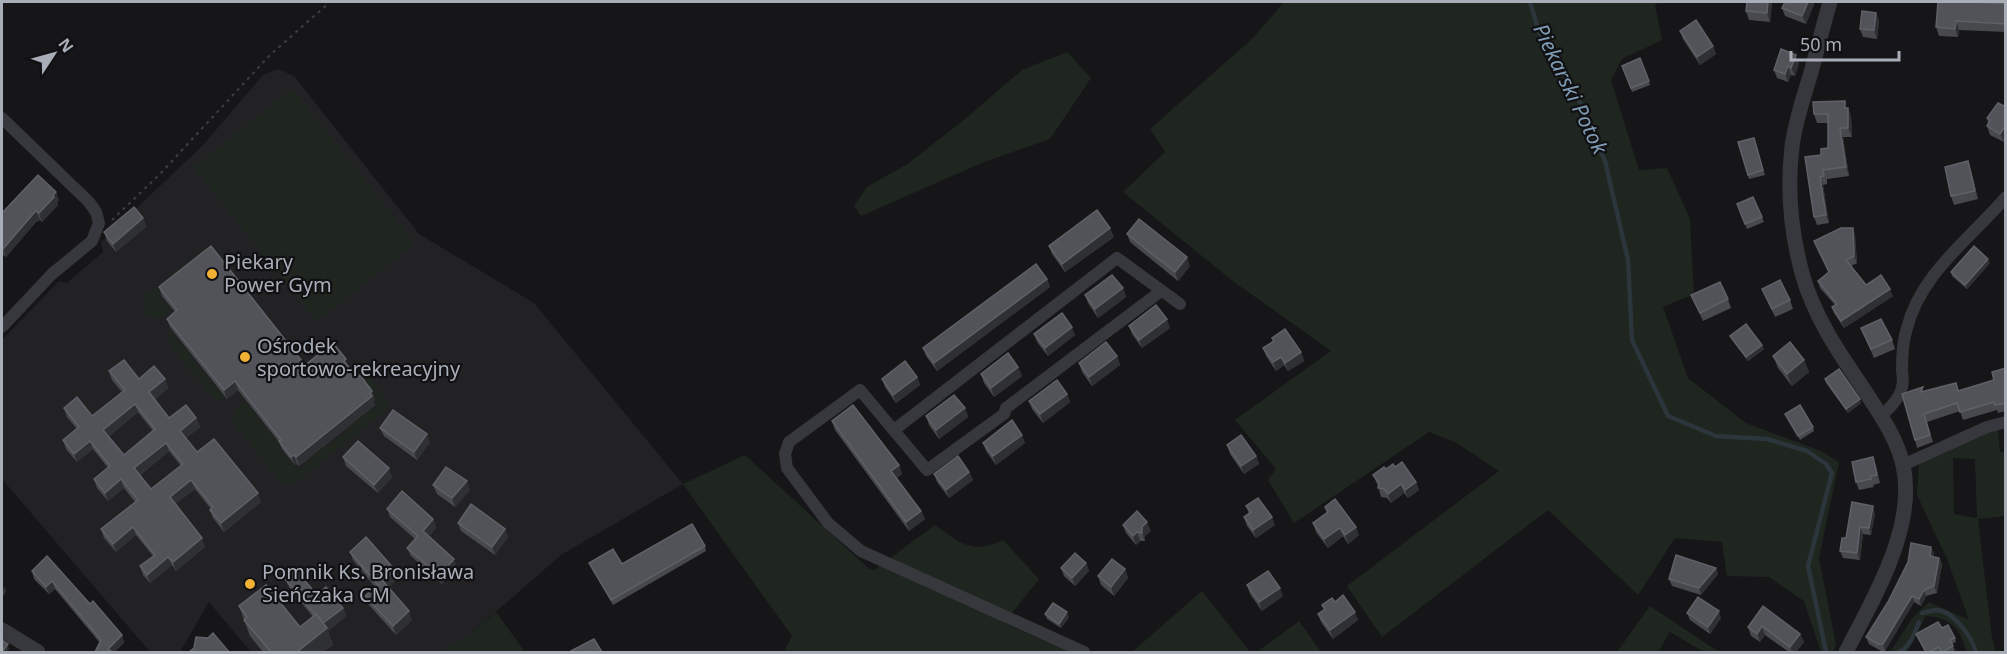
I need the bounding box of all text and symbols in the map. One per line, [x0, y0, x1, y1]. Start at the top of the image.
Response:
water label: Piekarski Potok [1527, 19, 1615, 160]
north arrow [24, 24, 84, 84]
scale bar [1791, 24, 1899, 62]
text: 50 m [1800, 32, 1842, 56]
text: N [53, 33, 79, 57]
place label: Piekary Power Gym [224, 248, 332, 298]
marker: Piekary Power Gym [205, 267, 219, 281]
place label: Ośrodek sportowo-rekreacyjny [257, 332, 461, 382]
marker: Ośrodek sportowo-rekreacyjny [238, 350, 252, 364]
place label: Pomnik Ks. Bronisława Sieńczaka CM [262, 558, 474, 608]
marker: Pomnik Ks. Bronisława Sieńczaka CM [243, 577, 257, 591]

